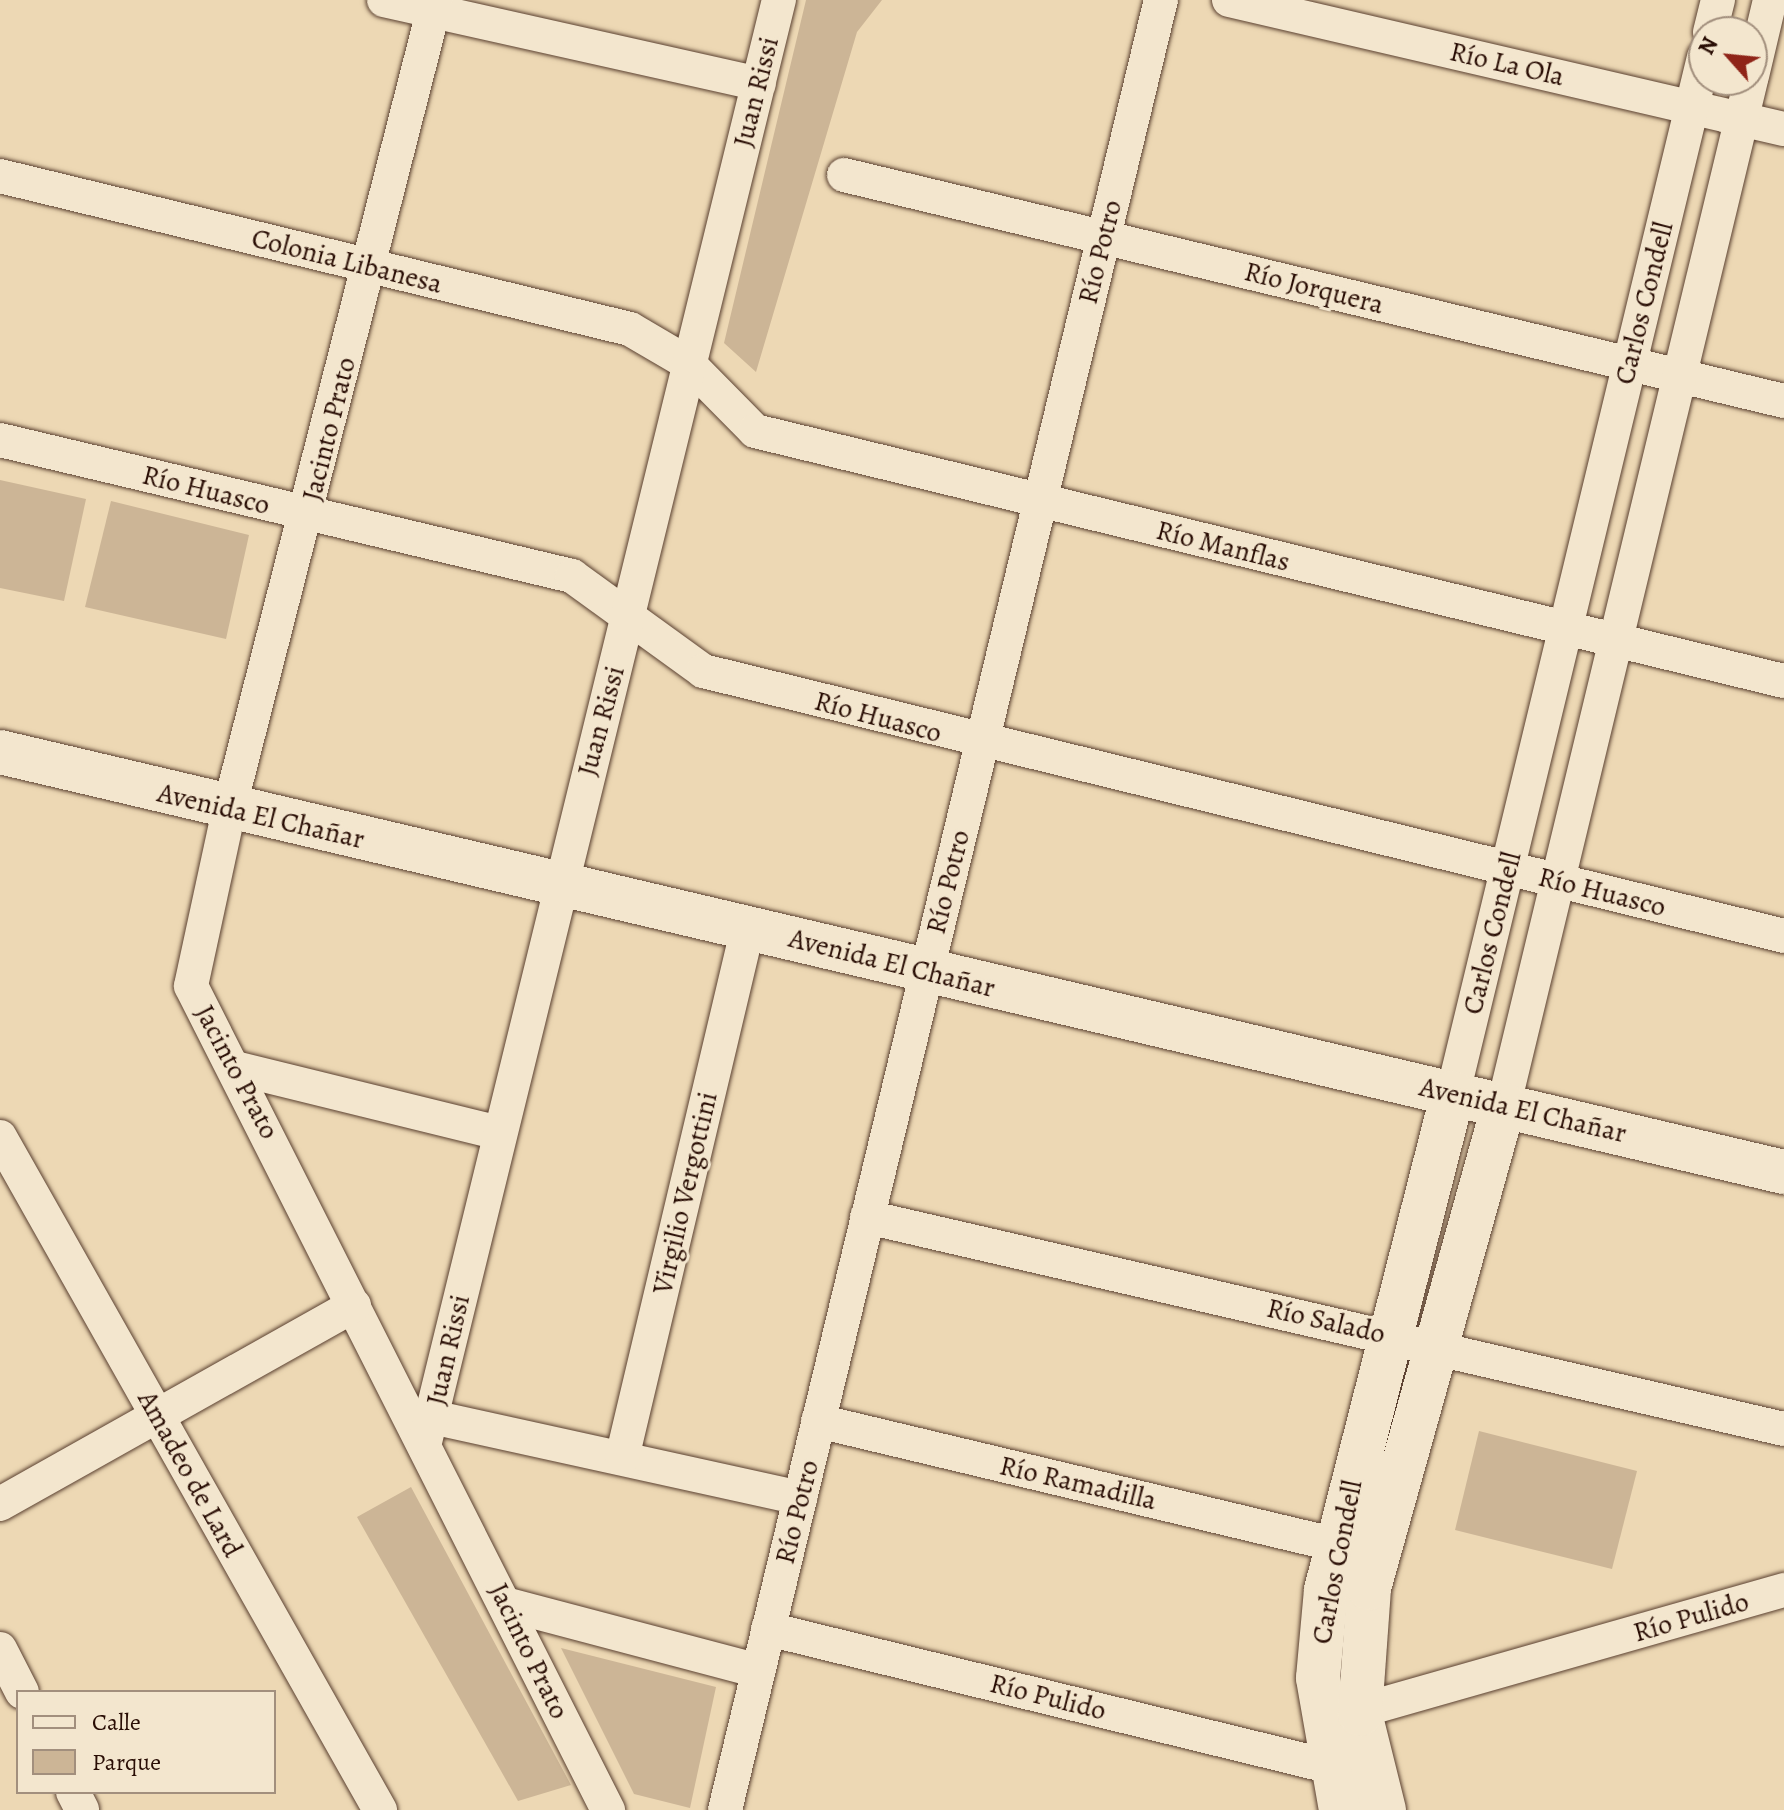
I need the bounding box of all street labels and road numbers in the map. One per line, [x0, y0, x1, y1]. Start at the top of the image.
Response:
street label: Juan Rissi [726, 33, 786, 151]
street label: Río La Ola [1447, 35, 1567, 93]
street label: Río Potro [1071, 197, 1129, 307]
street label: Carlos Condell [1608, 218, 1680, 388]
street label: Colonia Libanesa [248, 221, 446, 301]
street label: Río Jorquera [1241, 254, 1387, 322]
street label: Jacinto Prato [295, 354, 363, 504]
street label: Río Huasco [139, 458, 273, 522]
street label: Río Manflas [1153, 513, 1293, 579]
street label: Juan Rissi [570, 662, 632, 780]
street label: Río Huasco [811, 684, 945, 750]
street label: Avenida El Chañar [154, 776, 368, 856]
street label: Río Potro [919, 827, 977, 937]
street label: Carlos Condell [1456, 848, 1528, 1018]
street label: Río Huasco [1535, 860, 1669, 924]
street label: Avenida El Chañar [785, 921, 999, 1005]
street label: Jacinto Prato [188, 999, 286, 1145]
street label: Avenida El Chañar [1416, 1070, 1630, 1150]
street label: Virgilio Vergottini [645, 1089, 725, 1297]
street label: Juan Rissi [419, 1291, 477, 1409]
street label: Río Salado [1264, 1291, 1388, 1351]
street label: Amadeo de Lard [130, 1385, 250, 1563]
street label: Río Ramadilla [996, 1449, 1160, 1517]
street label: Río Potro [768, 1457, 826, 1567]
street label: Carlos Condell [1305, 1477, 1369, 1647]
street label: Jacinto Prato [482, 1578, 576, 1724]
street label: Río Pulido [1629, 1585, 1753, 1649]
street label: Río Pulido [986, 1666, 1110, 1728]

